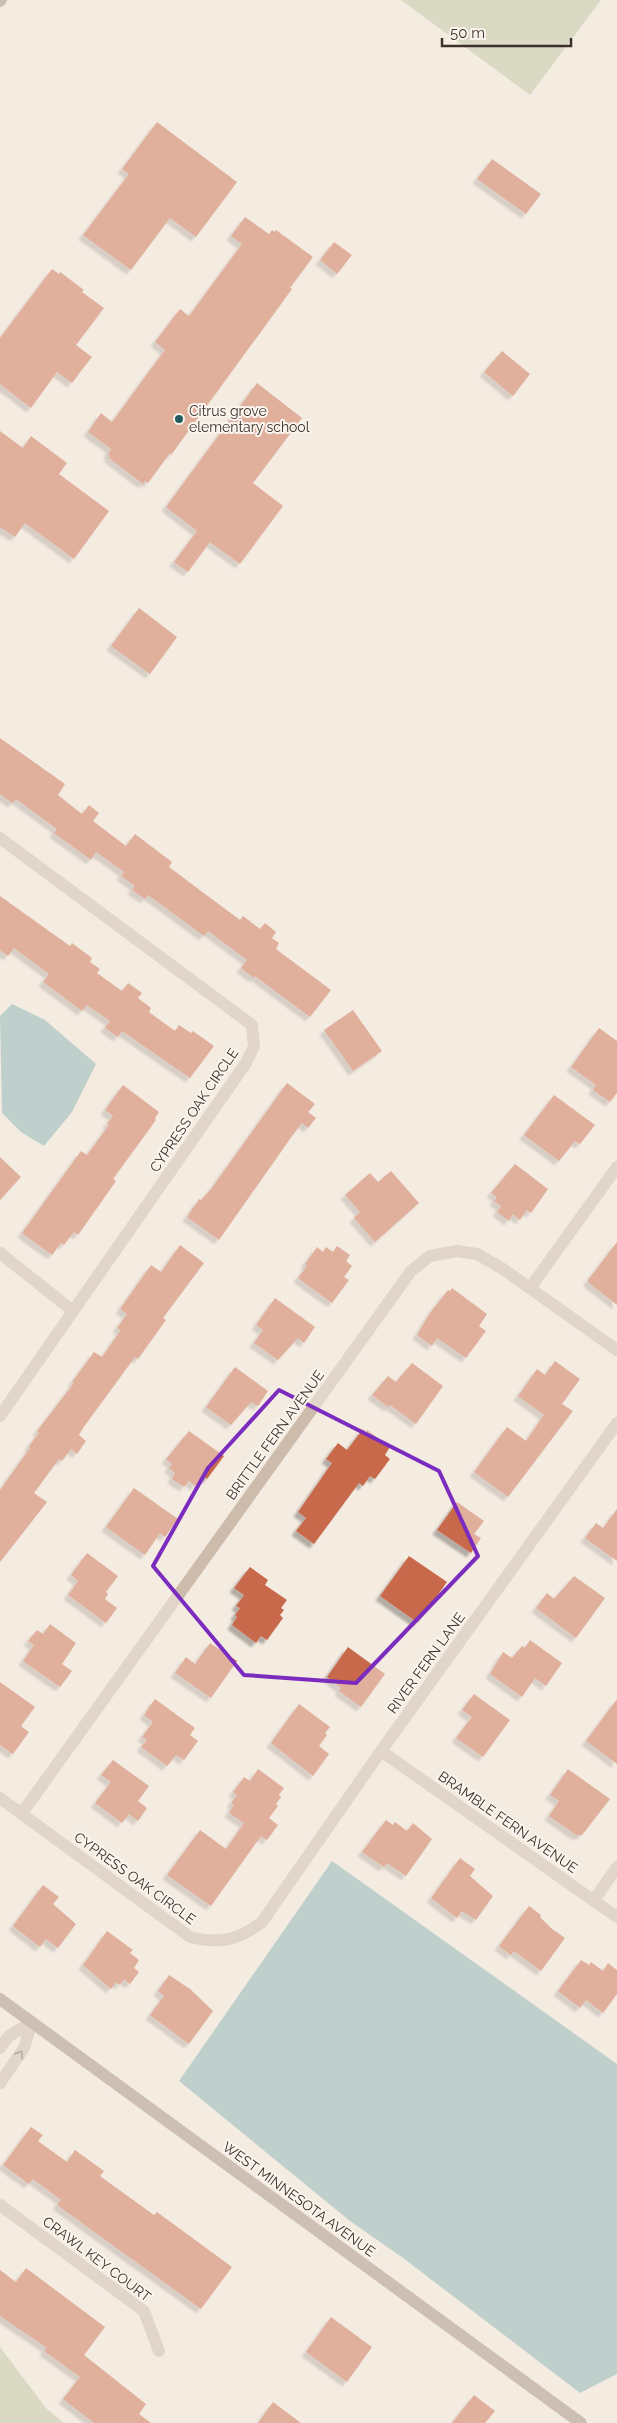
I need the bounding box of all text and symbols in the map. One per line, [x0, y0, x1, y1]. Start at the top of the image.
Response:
scale bar [442, 15, 571, 47]
text: 50 m [450, 24, 485, 42]
place label: Citrus grove elementary school [189, 403, 310, 435]
marker: Citrus grove elementary school [173, 413, 185, 425]
street label: CYPRESS OAK CIRCLE [147, 1045, 241, 1175]
street label: BRITTLE FERN AVENUE [223, 1367, 327, 1503]
street label: RIVER FERN LANE [384, 1610, 468, 1716]
street label: BRAMBLE FERN AVENUE [435, 1768, 581, 1876]
street label: CYPRESS OAK CIRCLE [71, 1829, 199, 1927]
one-way arrow [14, 2051, 23, 2060]
street label: WEST MINNESOTA AVENUE [220, 2138, 378, 2260]
street label: CRAWL KEY COURT [40, 2213, 155, 2305]

